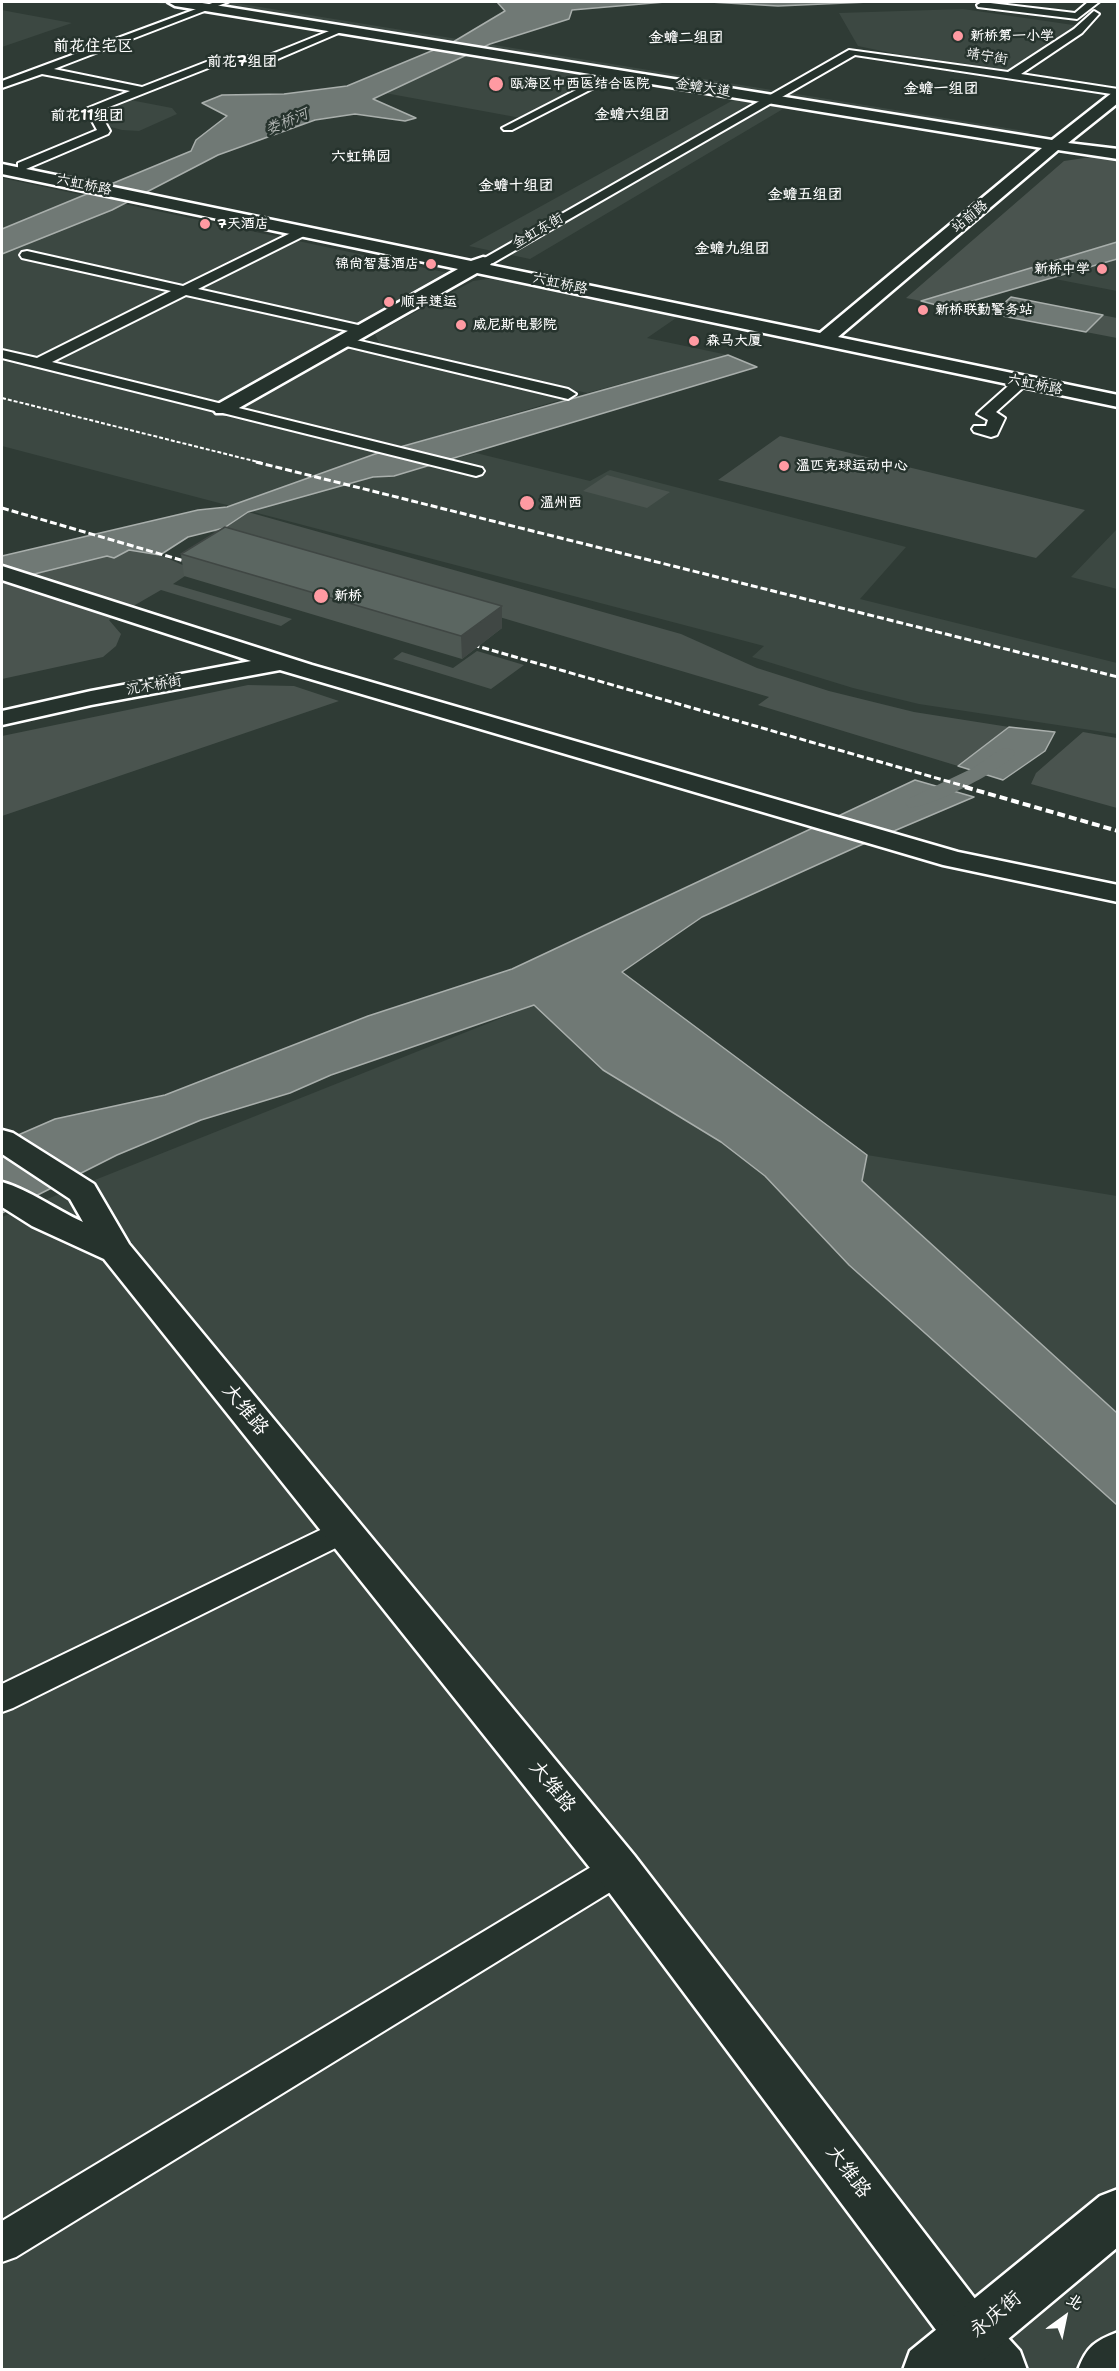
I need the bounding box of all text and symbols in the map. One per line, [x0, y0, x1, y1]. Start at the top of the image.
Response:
place label: 新桥第一小学 [970, 28, 1054, 44]
district label: 金蟾二组团 [649, 29, 723, 47]
marker: 新桥第一小学 [951, 29, 965, 43]
district label: 前花住宅区 [53, 37, 133, 57]
street label: 靖宁街 [965, 45, 1009, 69]
district label: 前花7组团 [207, 53, 277, 71]
marker: 瓯海区中西医结合医院 [487, 75, 505, 93]
street label: 金蟾大道 [674, 75, 732, 101]
place label: 瓯海区中西医结合医院 [510, 76, 650, 92]
district label: 金蟾一组团 [904, 80, 978, 98]
water label: 娄桥河 [263, 105, 311, 139]
district label: 金蟾六组团 [595, 106, 669, 124]
district label: 前花11组团 [50, 107, 124, 125]
district label: 六虹锦园 [331, 148, 391, 166]
street label: 六虹桥路 [55, 171, 113, 199]
district label: 金蟾十组团 [479, 177, 553, 195]
district label: 金蟾五组团 [768, 186, 842, 204]
street label: 站前路 [949, 197, 991, 237]
street label: 金虹东街 [510, 210, 566, 252]
place label: 7天酒店 [217, 216, 269, 232]
marker: 7天酒店 [198, 217, 212, 231]
district label: 金蟾九组团 [695, 240, 769, 258]
place label: 锦尚智慧酒店 [335, 256, 419, 272]
marker: 锦尚智慧酒店 [424, 257, 438, 271]
place label: 新桥中学 [1034, 261, 1090, 277]
marker: 新桥中学 [1095, 262, 1109, 276]
street label: 六虹桥路 [531, 270, 589, 298]
place label: 顺丰速运 [401, 294, 457, 310]
marker: 顺丰速运 [382, 295, 396, 309]
place label: 新桥联勤警务站 [935, 302, 1033, 318]
marker: 新桥联勤警务站 [916, 303, 930, 317]
place label: 威尼斯电影院 [473, 317, 557, 333]
marker: 威尼斯电影院 [454, 318, 468, 332]
place label: 森马大厦 [706, 333, 762, 349]
marker: 森马大厦 [687, 334, 701, 348]
street label: 六虹桥路 [1006, 371, 1064, 399]
place label: 温匹克球运动中心 [796, 458, 908, 474]
marker: 温匹克球运动中心 [777, 459, 791, 473]
marker: 温州西 [518, 494, 536, 512]
place label: 温州西 [540, 495, 582, 511]
marker: 新桥 [312, 587, 330, 605]
place label: 新桥 [334, 588, 362, 604]
street label: 沉木桥街 [125, 673, 183, 699]
street label: 大维路 [217, 1379, 273, 1441]
street label: 大维路 [524, 1756, 580, 1818]
street label: 大维路 [820, 2141, 876, 2203]
street label: 永庆街 [965, 2287, 1027, 2343]
north arrow [1035, 2287, 1095, 2347]
text: 北 [1063, 2288, 1088, 2315]

